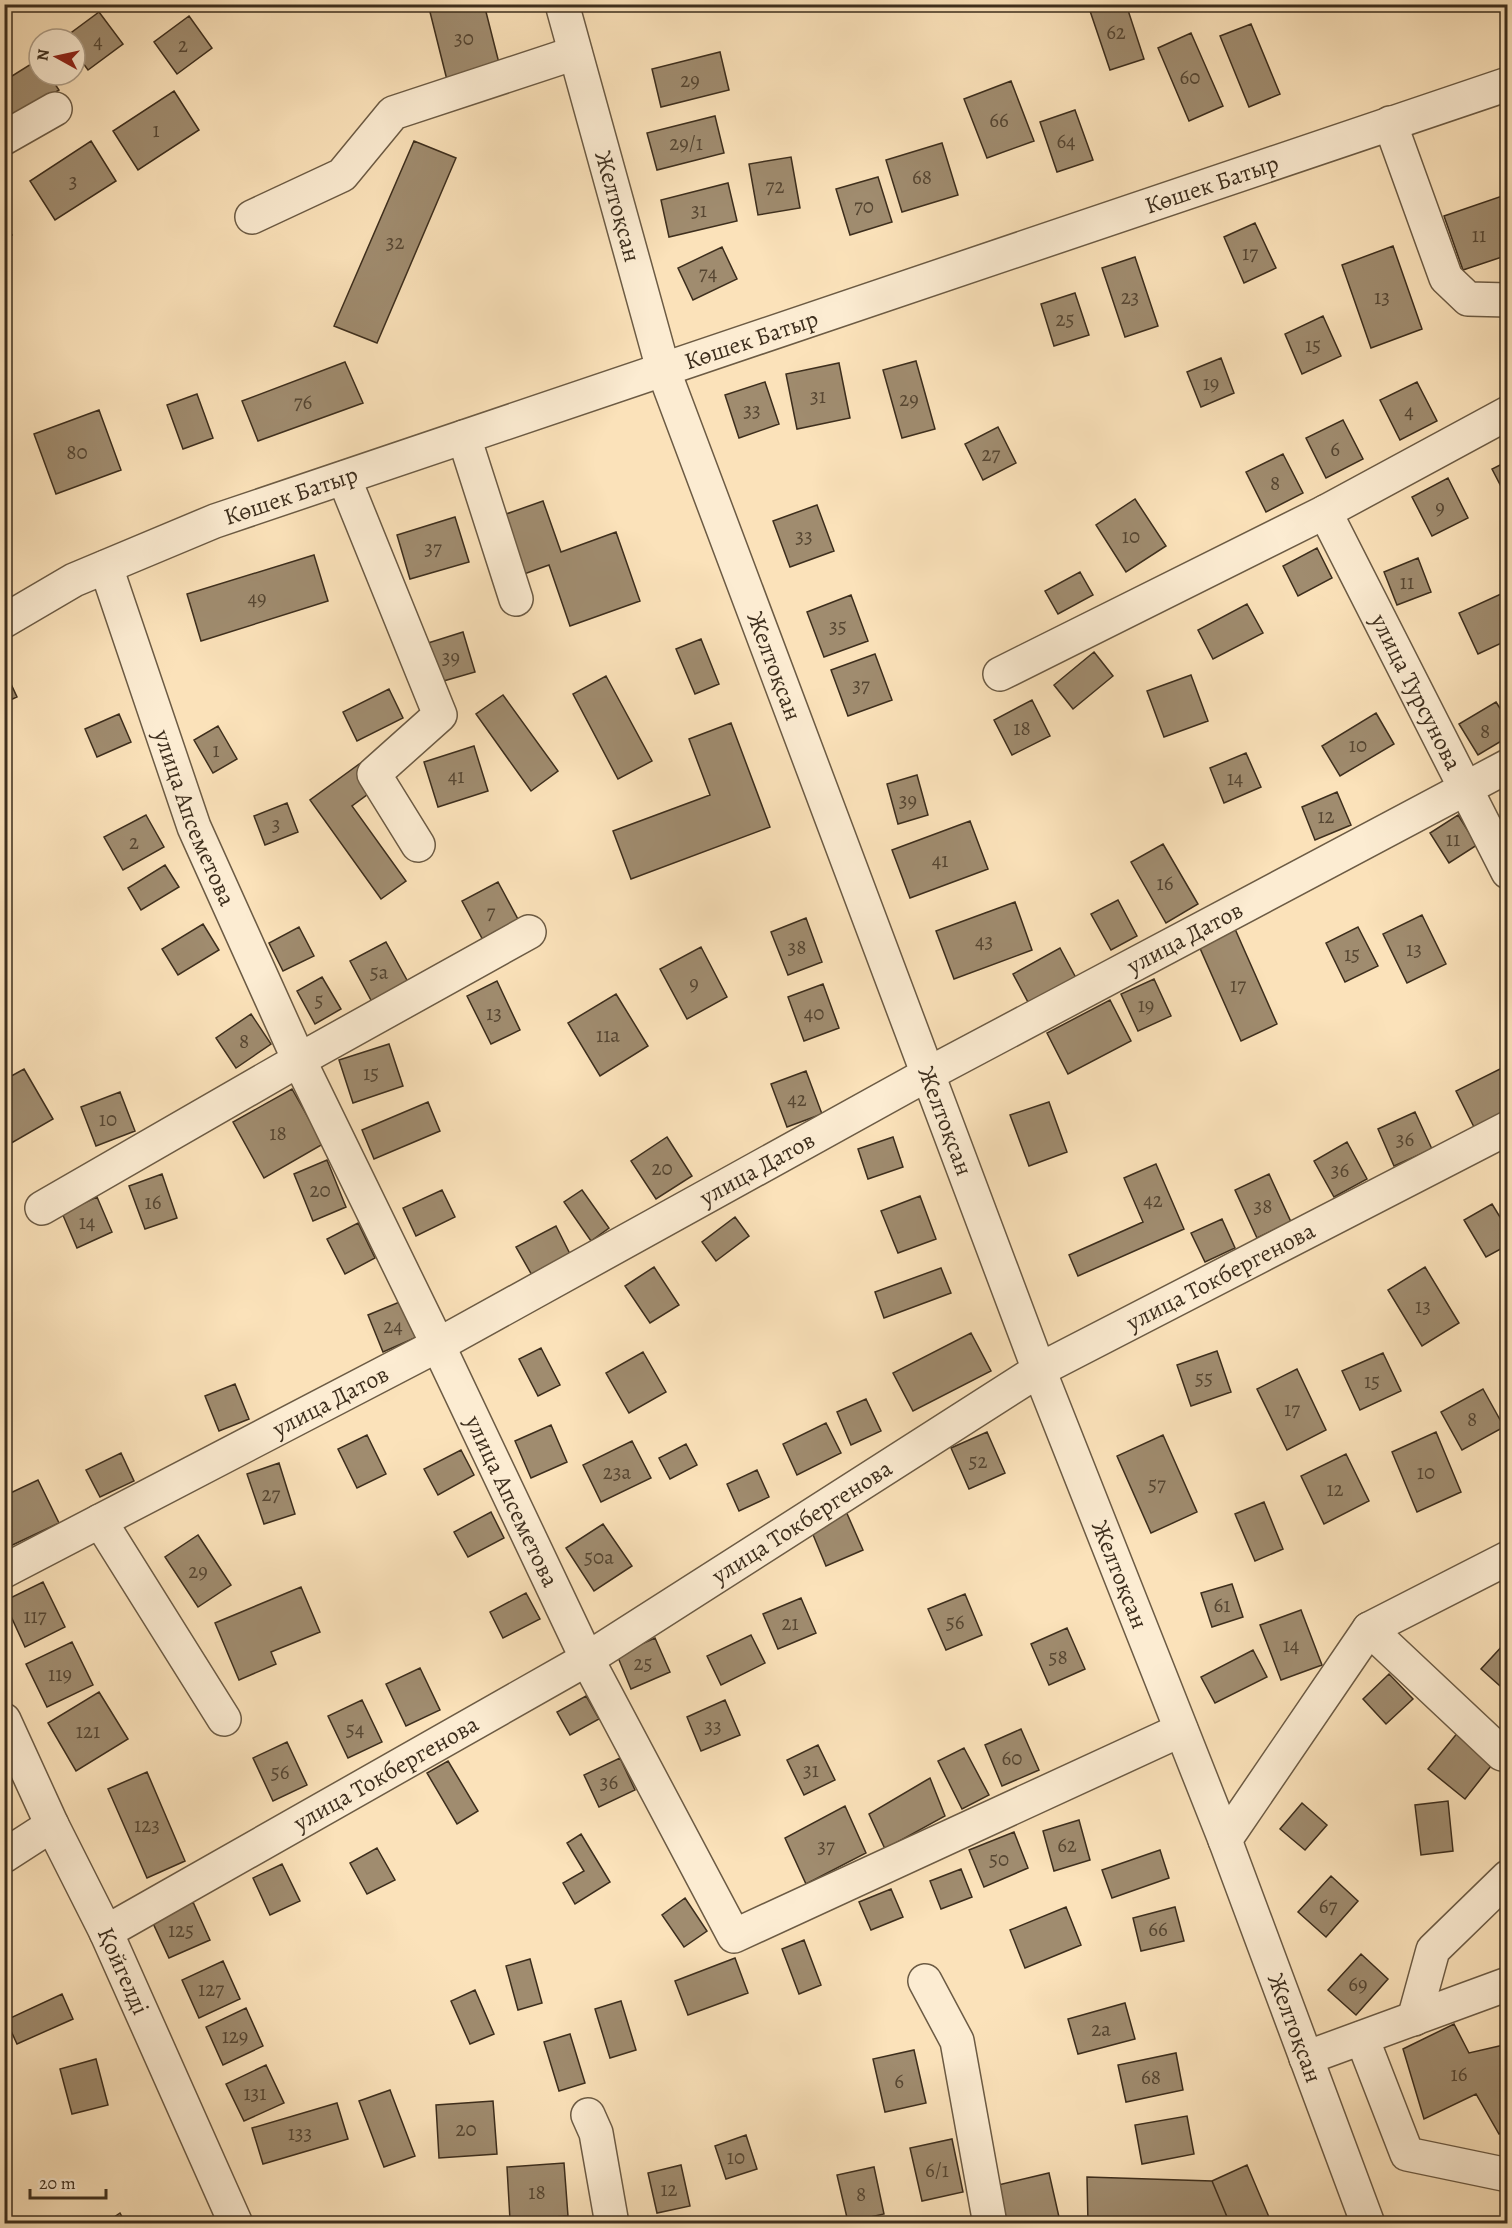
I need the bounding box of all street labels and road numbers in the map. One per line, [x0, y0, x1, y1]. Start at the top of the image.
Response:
street label: Желтоқсан [587, 147, 649, 266]
street label: Көшек Батыр [1141, 147, 1283, 222]
street label: Көшек Батыр [680, 302, 822, 377]
street label: Көшек Батыр [220, 458, 362, 533]
street label: Желтоқсан [740, 607, 810, 725]
street label: улица Турсунова [1363, 608, 1470, 776]
street label: улица Апсеметова [146, 724, 243, 911]
street label: улица Датов [1120, 894, 1248, 982]
street label: Желтоқсан [910, 1062, 981, 1180]
street label: улица Датов [693, 1124, 820, 1214]
street label: улица Токбергенова [1120, 1214, 1321, 1339]
street label: улица Датов [266, 1358, 394, 1445]
street label: улица Апсеметова [457, 1409, 567, 1592]
street label: улица Токбергенова [705, 1452, 898, 1592]
street label: Желтоқсан [1084, 1516, 1156, 1634]
street label: улица Токбергенова [287, 1708, 484, 1839]
street label: Қойгелді [90, 1922, 157, 2020]
street label: Желтоқсан [1260, 1969, 1330, 2087]

